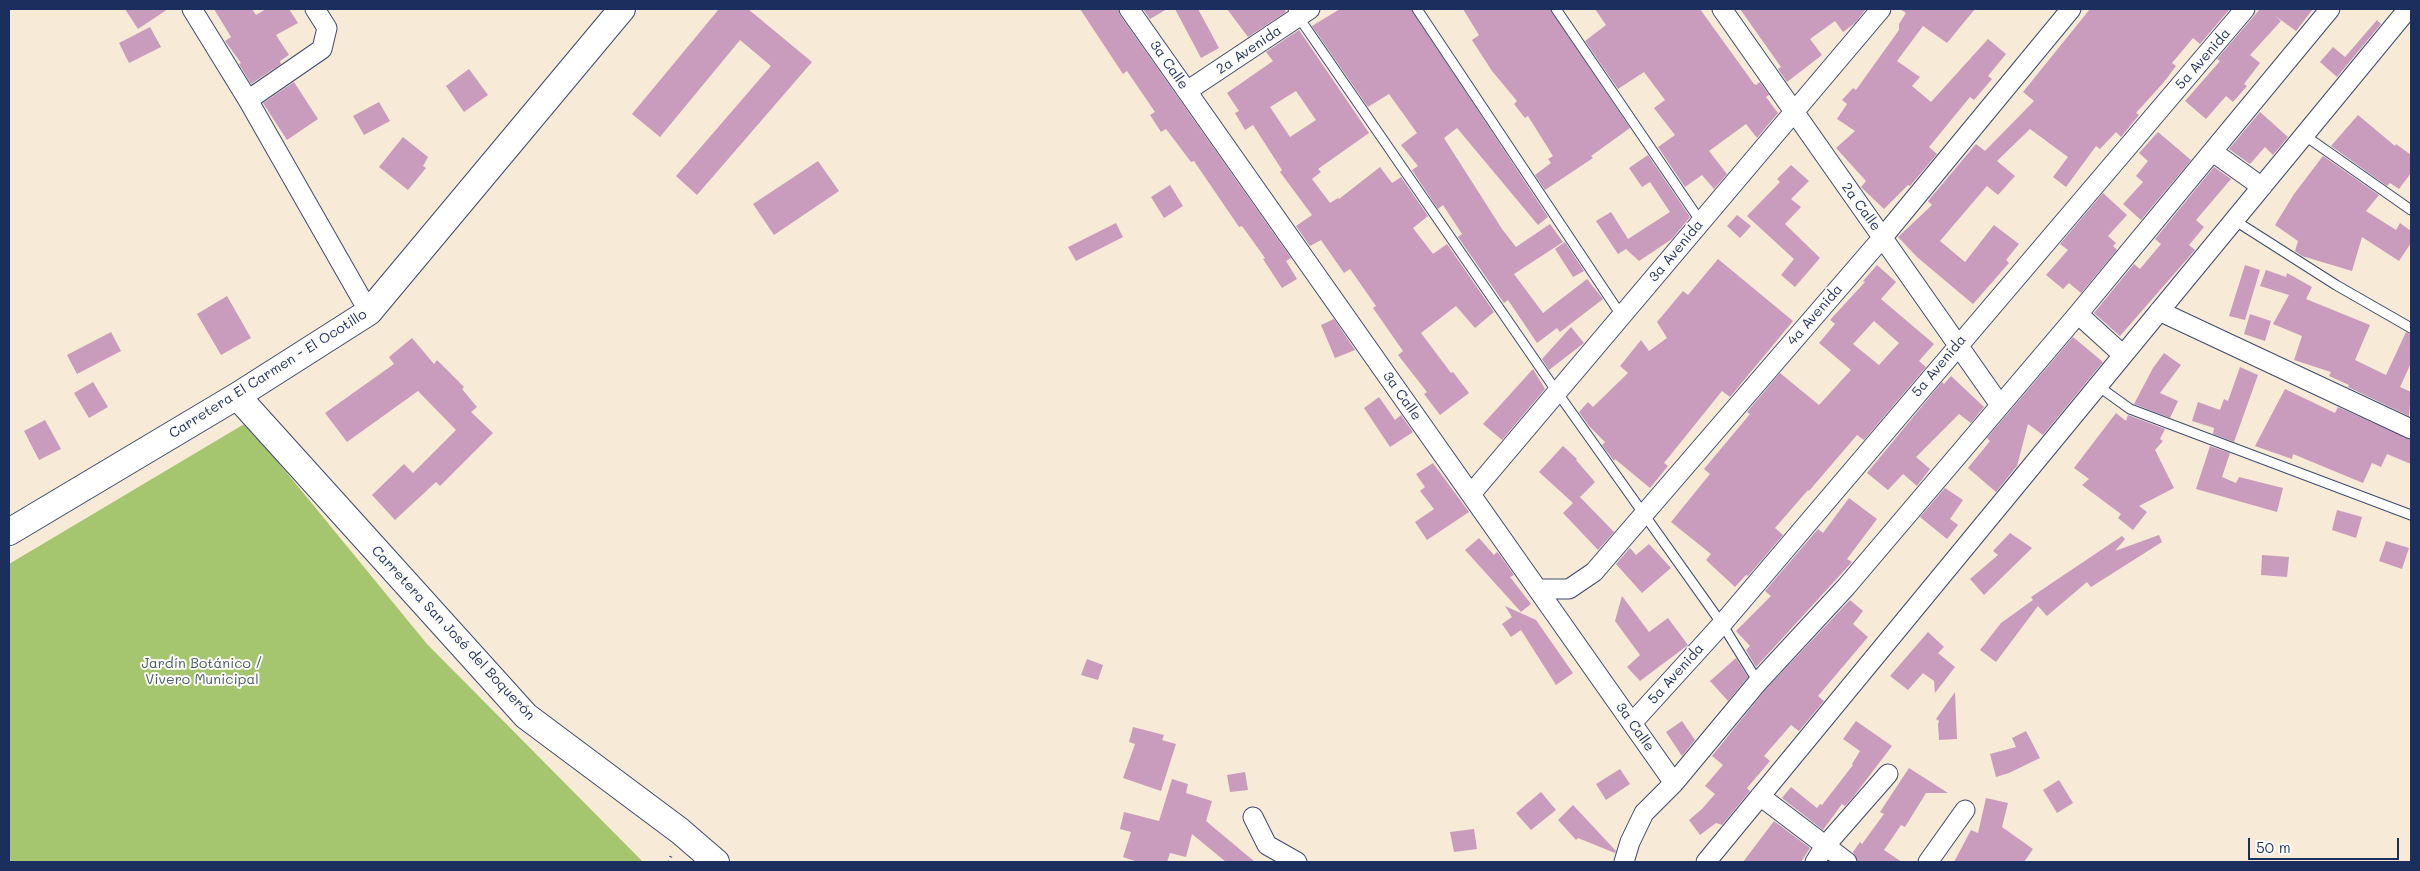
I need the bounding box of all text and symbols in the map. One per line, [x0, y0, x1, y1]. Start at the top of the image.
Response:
street label: 2a Avenida [1213, 22, 1285, 78]
street label: 5a Avenida [2172, 25, 2234, 93]
street label: 3a Calle [1146, 37, 1192, 93]
street label: 2a Calle [1838, 180, 1884, 234]
street label: 3a Avenida [1645, 217, 1707, 285]
street label: 4a Avenida [1784, 281, 1846, 349]
street label: Carretera El Carmen - El Ocotillo [166, 306, 370, 442]
street label: 5a Avenida [1908, 332, 1970, 400]
street label: 3a Calle [1379, 368, 1425, 424]
street label: Carretera San José del Boquerón [368, 542, 538, 724]
street label: 5a Avenida [1645, 640, 1707, 708]
park label: Jardín Botánico / Vivero Municipal [141, 656, 263, 689]
street label: 3a Calle [1612, 699, 1658, 755]
scale bar [2250, 828, 2401, 860]
text: 50 m [2256, 837, 2291, 857]

